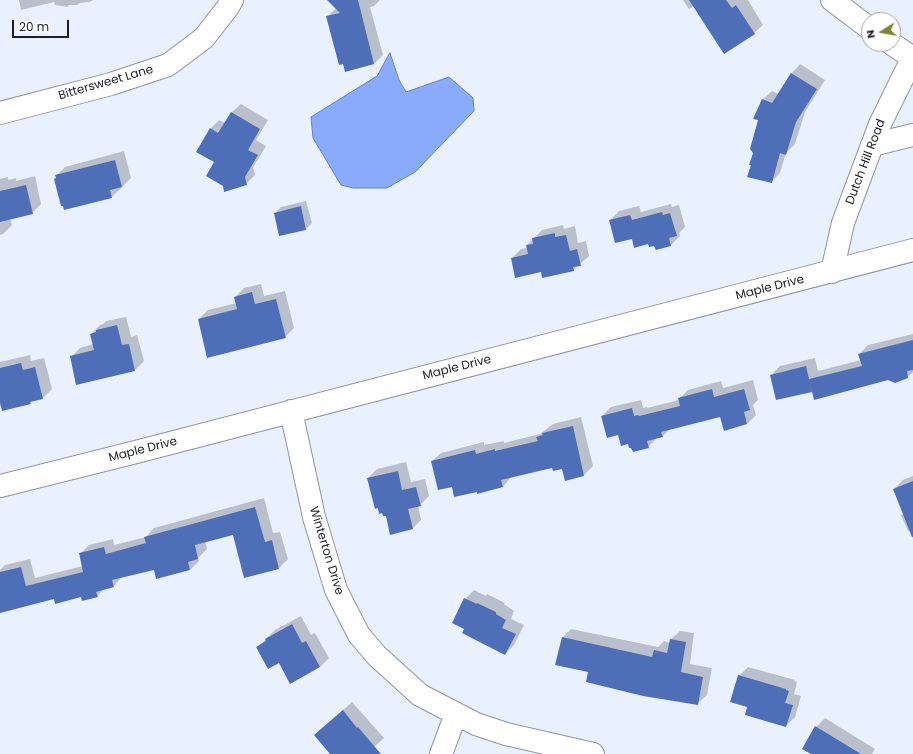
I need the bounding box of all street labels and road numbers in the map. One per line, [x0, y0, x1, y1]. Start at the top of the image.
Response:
street label: Bittersweet Lane [57, 63, 155, 103]
street label: Dutch Hill Road [843, 117, 889, 207]
street label: Maple Drive [734, 273, 806, 303]
street label: Maple Drive [421, 353, 493, 383]
street label: Maple Drive [107, 435, 179, 465]
street label: Winterton Drive [306, 505, 346, 597]

